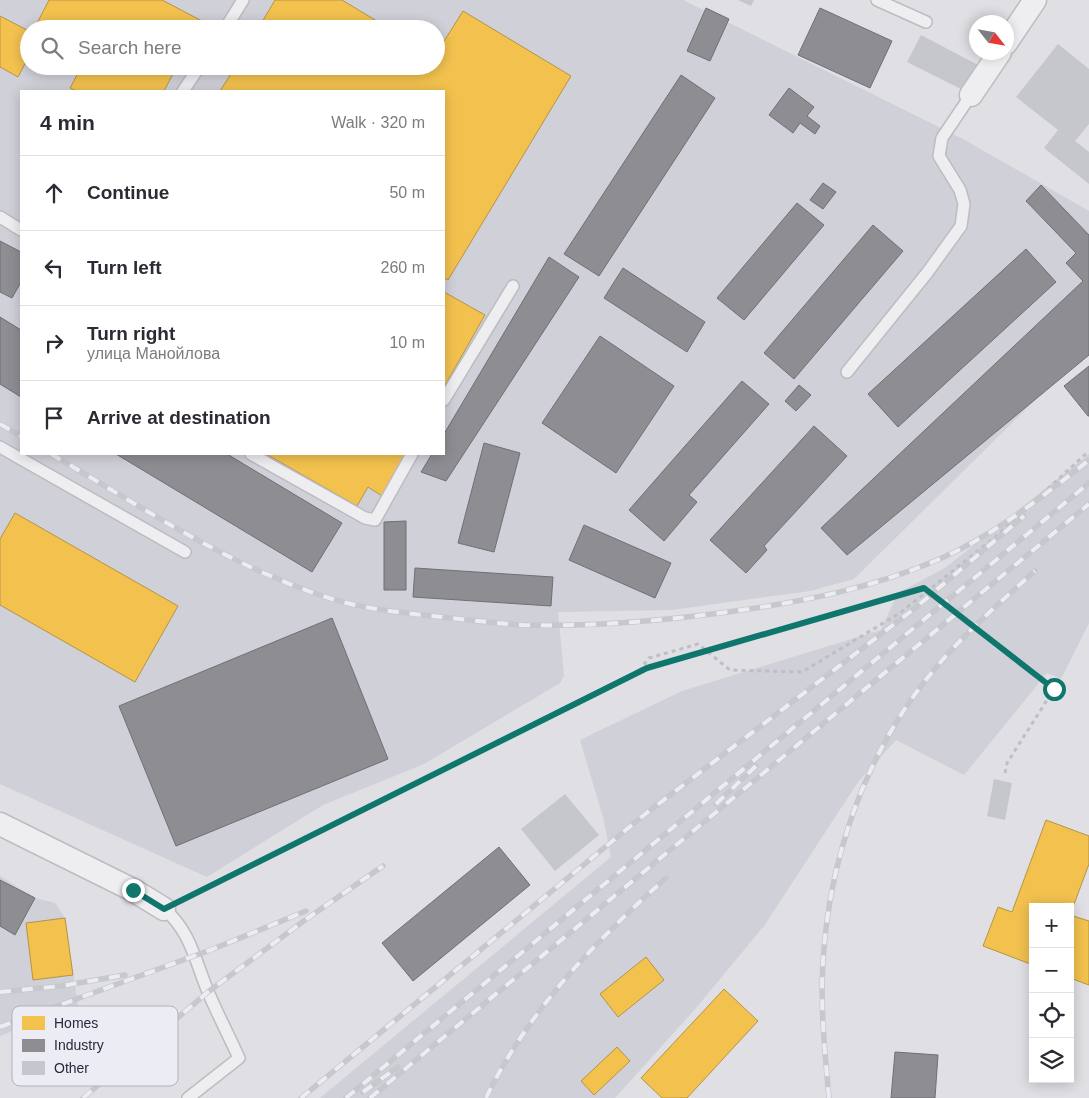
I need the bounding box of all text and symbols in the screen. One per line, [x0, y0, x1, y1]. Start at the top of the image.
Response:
north arrow [969, 15, 1014, 60]
search box [20, 20, 445, 75]
icon: search [38, 34, 66, 62]
text: Search here [78, 37, 182, 58]
text: 4 min [40, 111, 95, 134]
text: Walk · 320 m [331, 114, 425, 131]
icon: ahead [40, 179, 68, 207]
text: Continue [87, 182, 169, 203]
text: 50 m [389, 184, 425, 201]
icon: left [40, 254, 68, 282]
text: Turn left [87, 257, 162, 278]
text: 260 m [381, 259, 425, 276]
text: Turn right [87, 323, 175, 344]
icon: right [40, 329, 68, 357]
text: 10 m [389, 334, 425, 351]
text: улица Манойлова [87, 345, 220, 362]
icon: arrive [40, 404, 68, 432]
text: Arrive at destination [87, 407, 271, 428]
route start [1043, 678, 1066, 701]
route end [122, 879, 145, 902]
map controls [1029, 903, 1074, 1083]
button: + [1029, 903, 1074, 948]
button: − [1029, 948, 1074, 993]
button: locate [1029, 993, 1074, 1038]
legend [12, 1006, 178, 1086]
text: Homes [54, 1015, 98, 1031]
text: Industry [54, 1037, 104, 1053]
button: layers [1029, 1038, 1074, 1083]
text: Other [54, 1060, 89, 1076]

